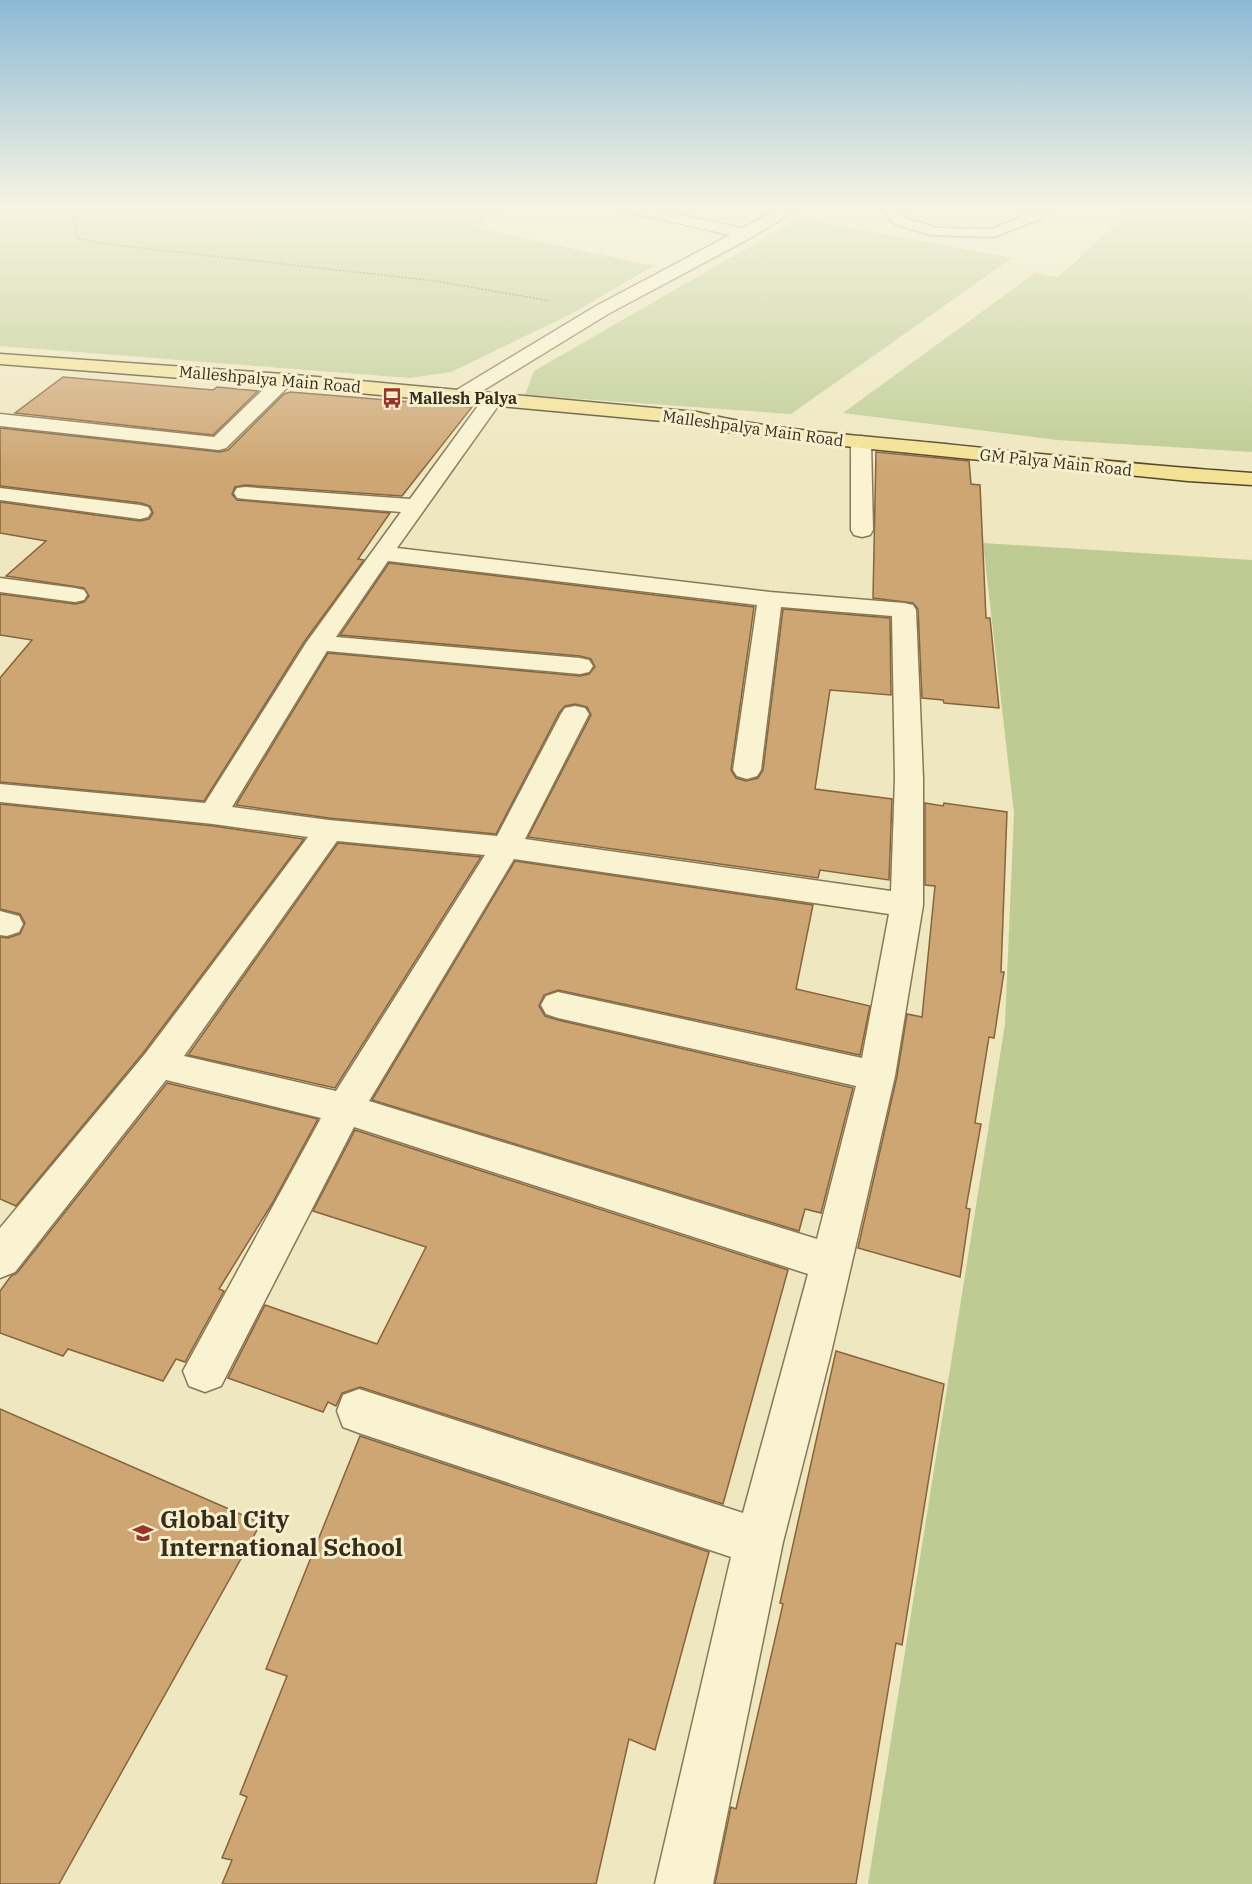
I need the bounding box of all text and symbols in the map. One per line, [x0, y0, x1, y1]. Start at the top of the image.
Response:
street label: Malleshpalya Main Road [178, 361, 362, 397]
bus stop icon: Mallesh Palya [380, 386, 404, 410]
place label: Mallesh Palya [409, 388, 517, 408]
street label: Malleshpalya Main Road [661, 405, 845, 451]
street label: GM Palya Main Road [979, 444, 1133, 480]
place label: Global City International School [160, 1503, 403, 1563]
school or university icon: Global City International School [131, 1521, 155, 1545]

